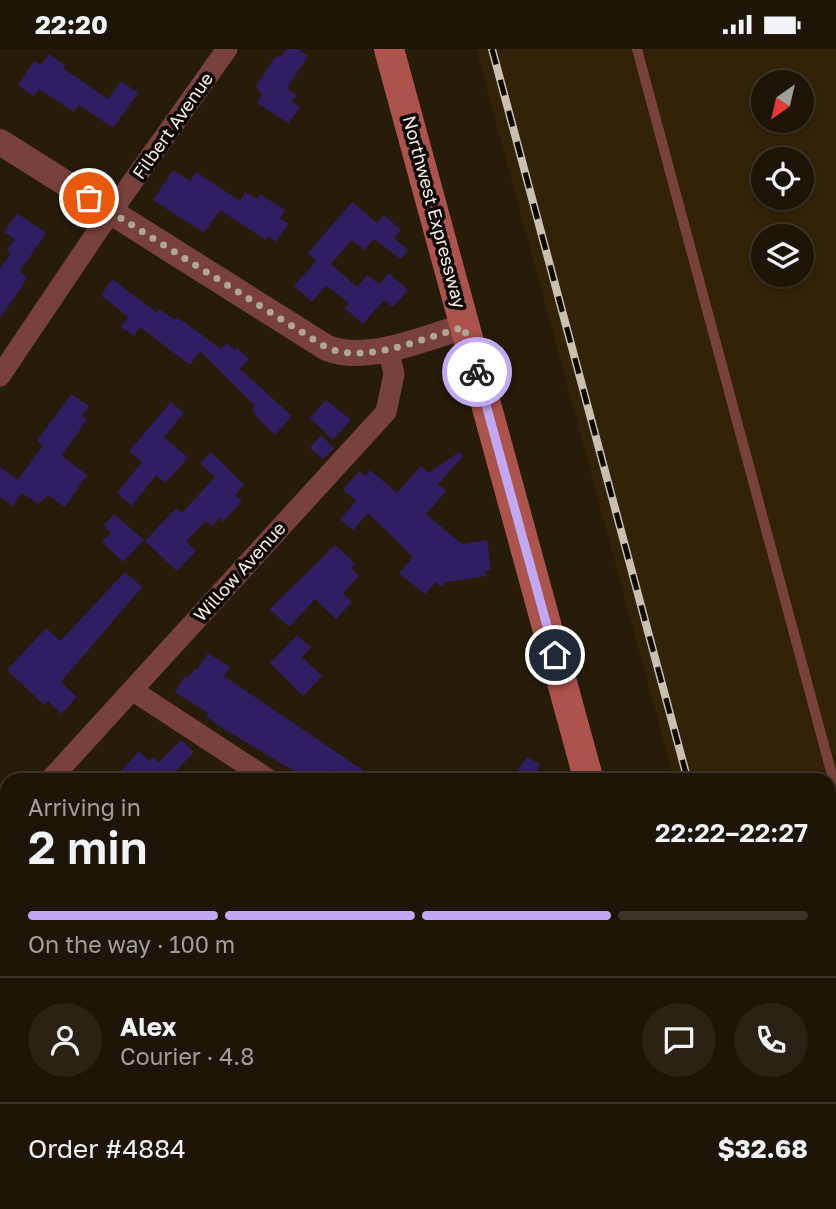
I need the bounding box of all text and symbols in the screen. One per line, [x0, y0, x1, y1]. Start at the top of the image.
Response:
text: 22:20 [35, 9, 108, 40]
street label: Filbert Avenue [127, 68, 217, 183]
north arrow [751, 70, 814, 133]
map controls [751, 70, 814, 287]
street label: Northwest Expressway [399, 113, 471, 310]
button: locate [751, 147, 814, 210]
pin [59, 168, 119, 228]
icon: bag [70, 179, 108, 217]
button: layers [751, 224, 814, 287]
courier [442, 337, 512, 407]
icon: bike [458, 353, 496, 391]
street label: Willow Avenue [189, 517, 290, 626]
pin [525, 625, 585, 685]
icon: home [536, 636, 574, 674]
text: Arriving in [28, 793, 141, 821]
text: 22:22–22:27 [655, 817, 808, 848]
text: 2 min [28, 819, 148, 874]
text: On the way · 100 m [28, 930, 235, 958]
button: person [28, 1003, 102, 1077]
button: chat [642, 1003, 716, 1077]
button: phone [734, 1003, 808, 1077]
text: Alex [120, 1011, 177, 1042]
text: Courier · 4.8 [120, 1042, 254, 1070]
text: Order #4884 [28, 1133, 186, 1164]
text: $32.68 [717, 1133, 808, 1164]

